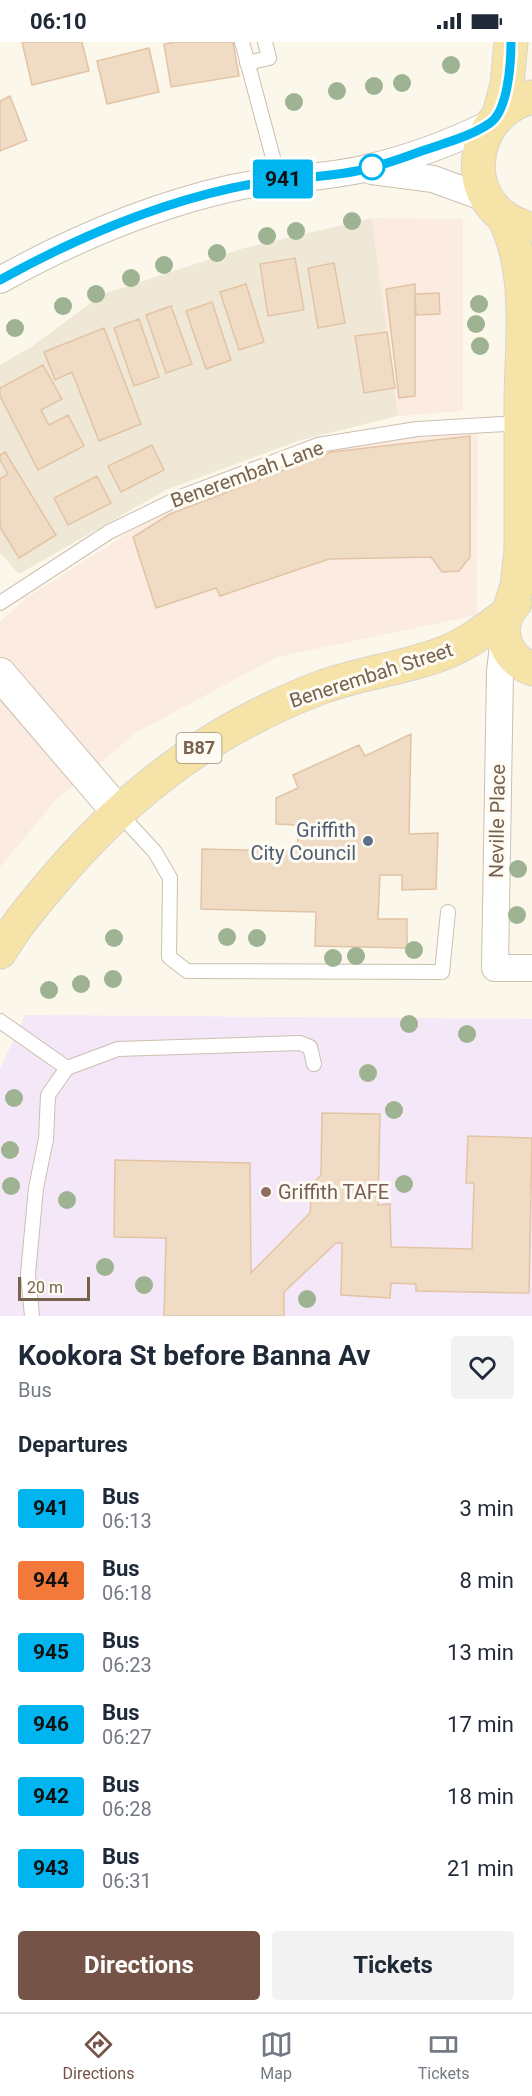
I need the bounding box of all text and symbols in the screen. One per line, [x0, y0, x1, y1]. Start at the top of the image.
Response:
text: 06:10 [30, 9, 87, 34]
unlabelled marker [359, 154, 385, 180]
line badge: 941 [248, 160, 318, 198]
text: 941 [265, 167, 301, 191]
street label: Benerembah Lane [167, 435, 327, 513]
street label: Benerembah Street [286, 637, 456, 713]
road number: B87 [176, 733, 222, 763]
street label: Neville Place [484, 764, 510, 878]
place label: Griffith City Council [250, 818, 356, 865]
marker: Griffith City Council [361, 834, 375, 848]
place label: Griffith TAFE [278, 1180, 389, 1204]
marker: Griffith TAFE [259, 1185, 273, 1199]
scale bar [18, 1274, 90, 1302]
text: 20 m [27, 1278, 63, 1297]
button: heart [451, 1336, 514, 1399]
text: Kookora St before Banna Av [18, 1339, 371, 1372]
text: Bus [18, 1378, 52, 1402]
text: Departures [18, 1432, 128, 1457]
text: Bus [102, 1484, 140, 1509]
text: 941 [33, 1496, 69, 1520]
text: 3 min [459, 1496, 514, 1521]
text: 06:13 [102, 1509, 152, 1533]
text: Bus [102, 1556, 140, 1581]
text: 944 [33, 1568, 69, 1592]
text: 8 min [459, 1568, 514, 1593]
text: 06:18 [102, 1581, 152, 1605]
text: Bus [102, 1628, 140, 1653]
text: 945 [33, 1640, 69, 1664]
text: 13 min [447, 1640, 514, 1665]
text: 06:23 [102, 1653, 152, 1677]
text: Bus [102, 1700, 140, 1725]
text: 946 [33, 1712, 69, 1736]
text: 17 min [447, 1712, 514, 1737]
text: 06:27 [102, 1725, 152, 1749]
text: Bus [102, 1772, 140, 1797]
text: 942 [33, 1784, 69, 1808]
text: 18 min [447, 1784, 514, 1809]
text: 06:28 [102, 1797, 152, 1821]
text: Bus [102, 1844, 140, 1869]
text: 943 [33, 1856, 69, 1880]
text: 21 min [447, 1856, 514, 1881]
text: 06:31 [102, 1869, 152, 1893]
button: Directions [18, 1931, 260, 2000]
button: Tickets [272, 1931, 514, 2000]
tab: Directions [63, 2028, 134, 2083]
tab: Map [260, 2028, 293, 2083]
tab: Tickets [418, 2028, 469, 2083]

